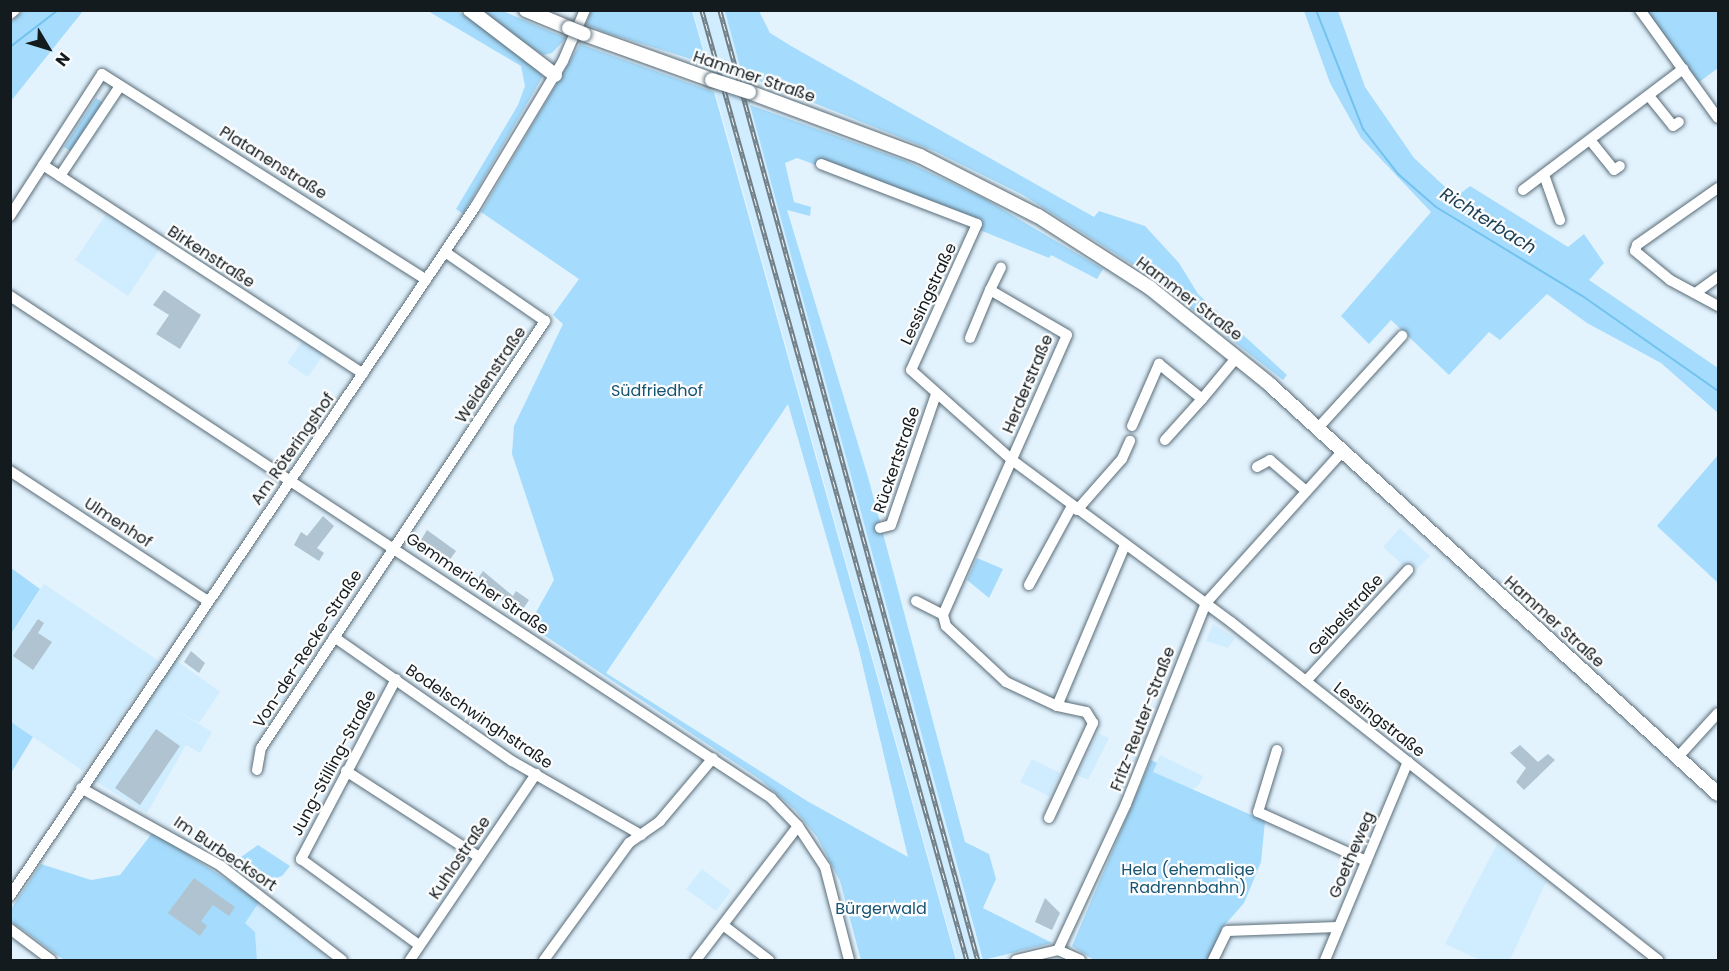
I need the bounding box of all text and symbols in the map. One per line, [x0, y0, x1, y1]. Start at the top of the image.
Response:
north arrow [18, 18, 78, 78]
street label: Hammer Straße [690, 47, 818, 107]
text: N [50, 48, 75, 71]
street label: Platanenstraße [216, 122, 330, 204]
water label: Richterbach [1436, 183, 1540, 259]
street label: Birkenstraße [164, 222, 258, 292]
street label: Lessingstraße [897, 240, 961, 348]
street label: Hammer Straße [1132, 253, 1246, 345]
street label: Weidenstraße [452, 323, 530, 427]
street label: Herderstraße [999, 332, 1057, 436]
park label: Südfriedhof [611, 381, 703, 401]
street label: Am Röteringshof [247, 389, 339, 509]
street label: Rückertstraße [870, 404, 924, 516]
street label: Ulmenhof [80, 494, 156, 552]
street label: Gemmericher Straße [402, 529, 552, 639]
street label: Von-der-Recke-Straße [250, 566, 366, 732]
street label: Geibelstraße [1304, 570, 1388, 660]
street label: Hammer Straße [1500, 572, 1608, 672]
street label: Fritz-Reuter-Straße [1107, 644, 1179, 794]
street label: Bodelschwinghstraße [402, 661, 556, 773]
street label: Lessingstraße [1330, 678, 1428, 762]
street label: Jung-Stilling-Straße [287, 687, 381, 839]
street label: Goetheweg [1325, 809, 1379, 901]
street label: Im Burbecksort [170, 813, 280, 895]
street label: Kuhlostraße [425, 813, 495, 903]
park label: Hela (ehemalige Radrennbahn) [1121, 860, 1255, 898]
park label: Bürgerwald [835, 899, 927, 919]

